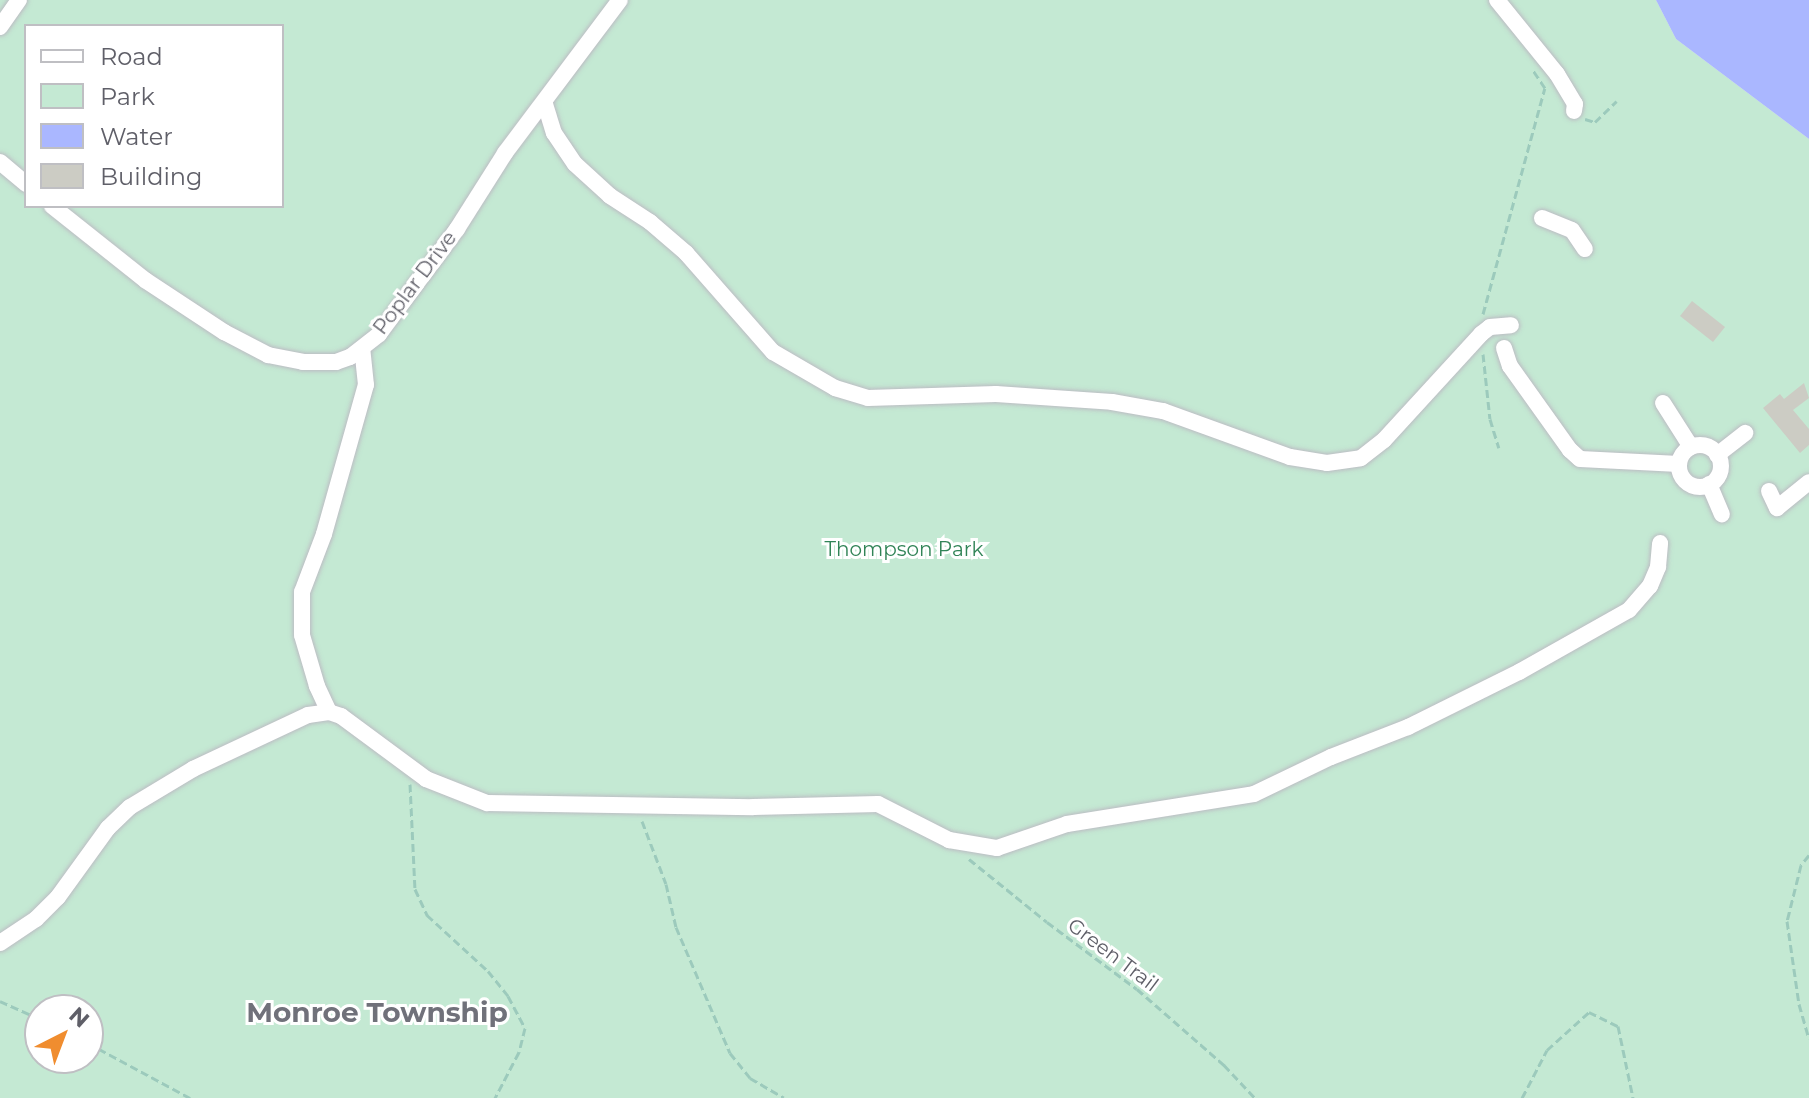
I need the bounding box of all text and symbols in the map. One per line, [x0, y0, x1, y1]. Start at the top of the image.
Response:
legend [24, 24, 284, 208]
text: Road [100, 42, 163, 71]
text: Park [100, 82, 155, 111]
text: Water [100, 122, 173, 151]
text: Building [100, 162, 203, 191]
street label: Poplar Drive [368, 227, 462, 339]
park label: Thompson Park [824, 537, 984, 561]
street label: Green Trail [1063, 913, 1163, 997]
north arrow [24, 994, 104, 1074]
district label: Monroe Township [246, 995, 508, 1029]
text: N [63, 1001, 95, 1033]

